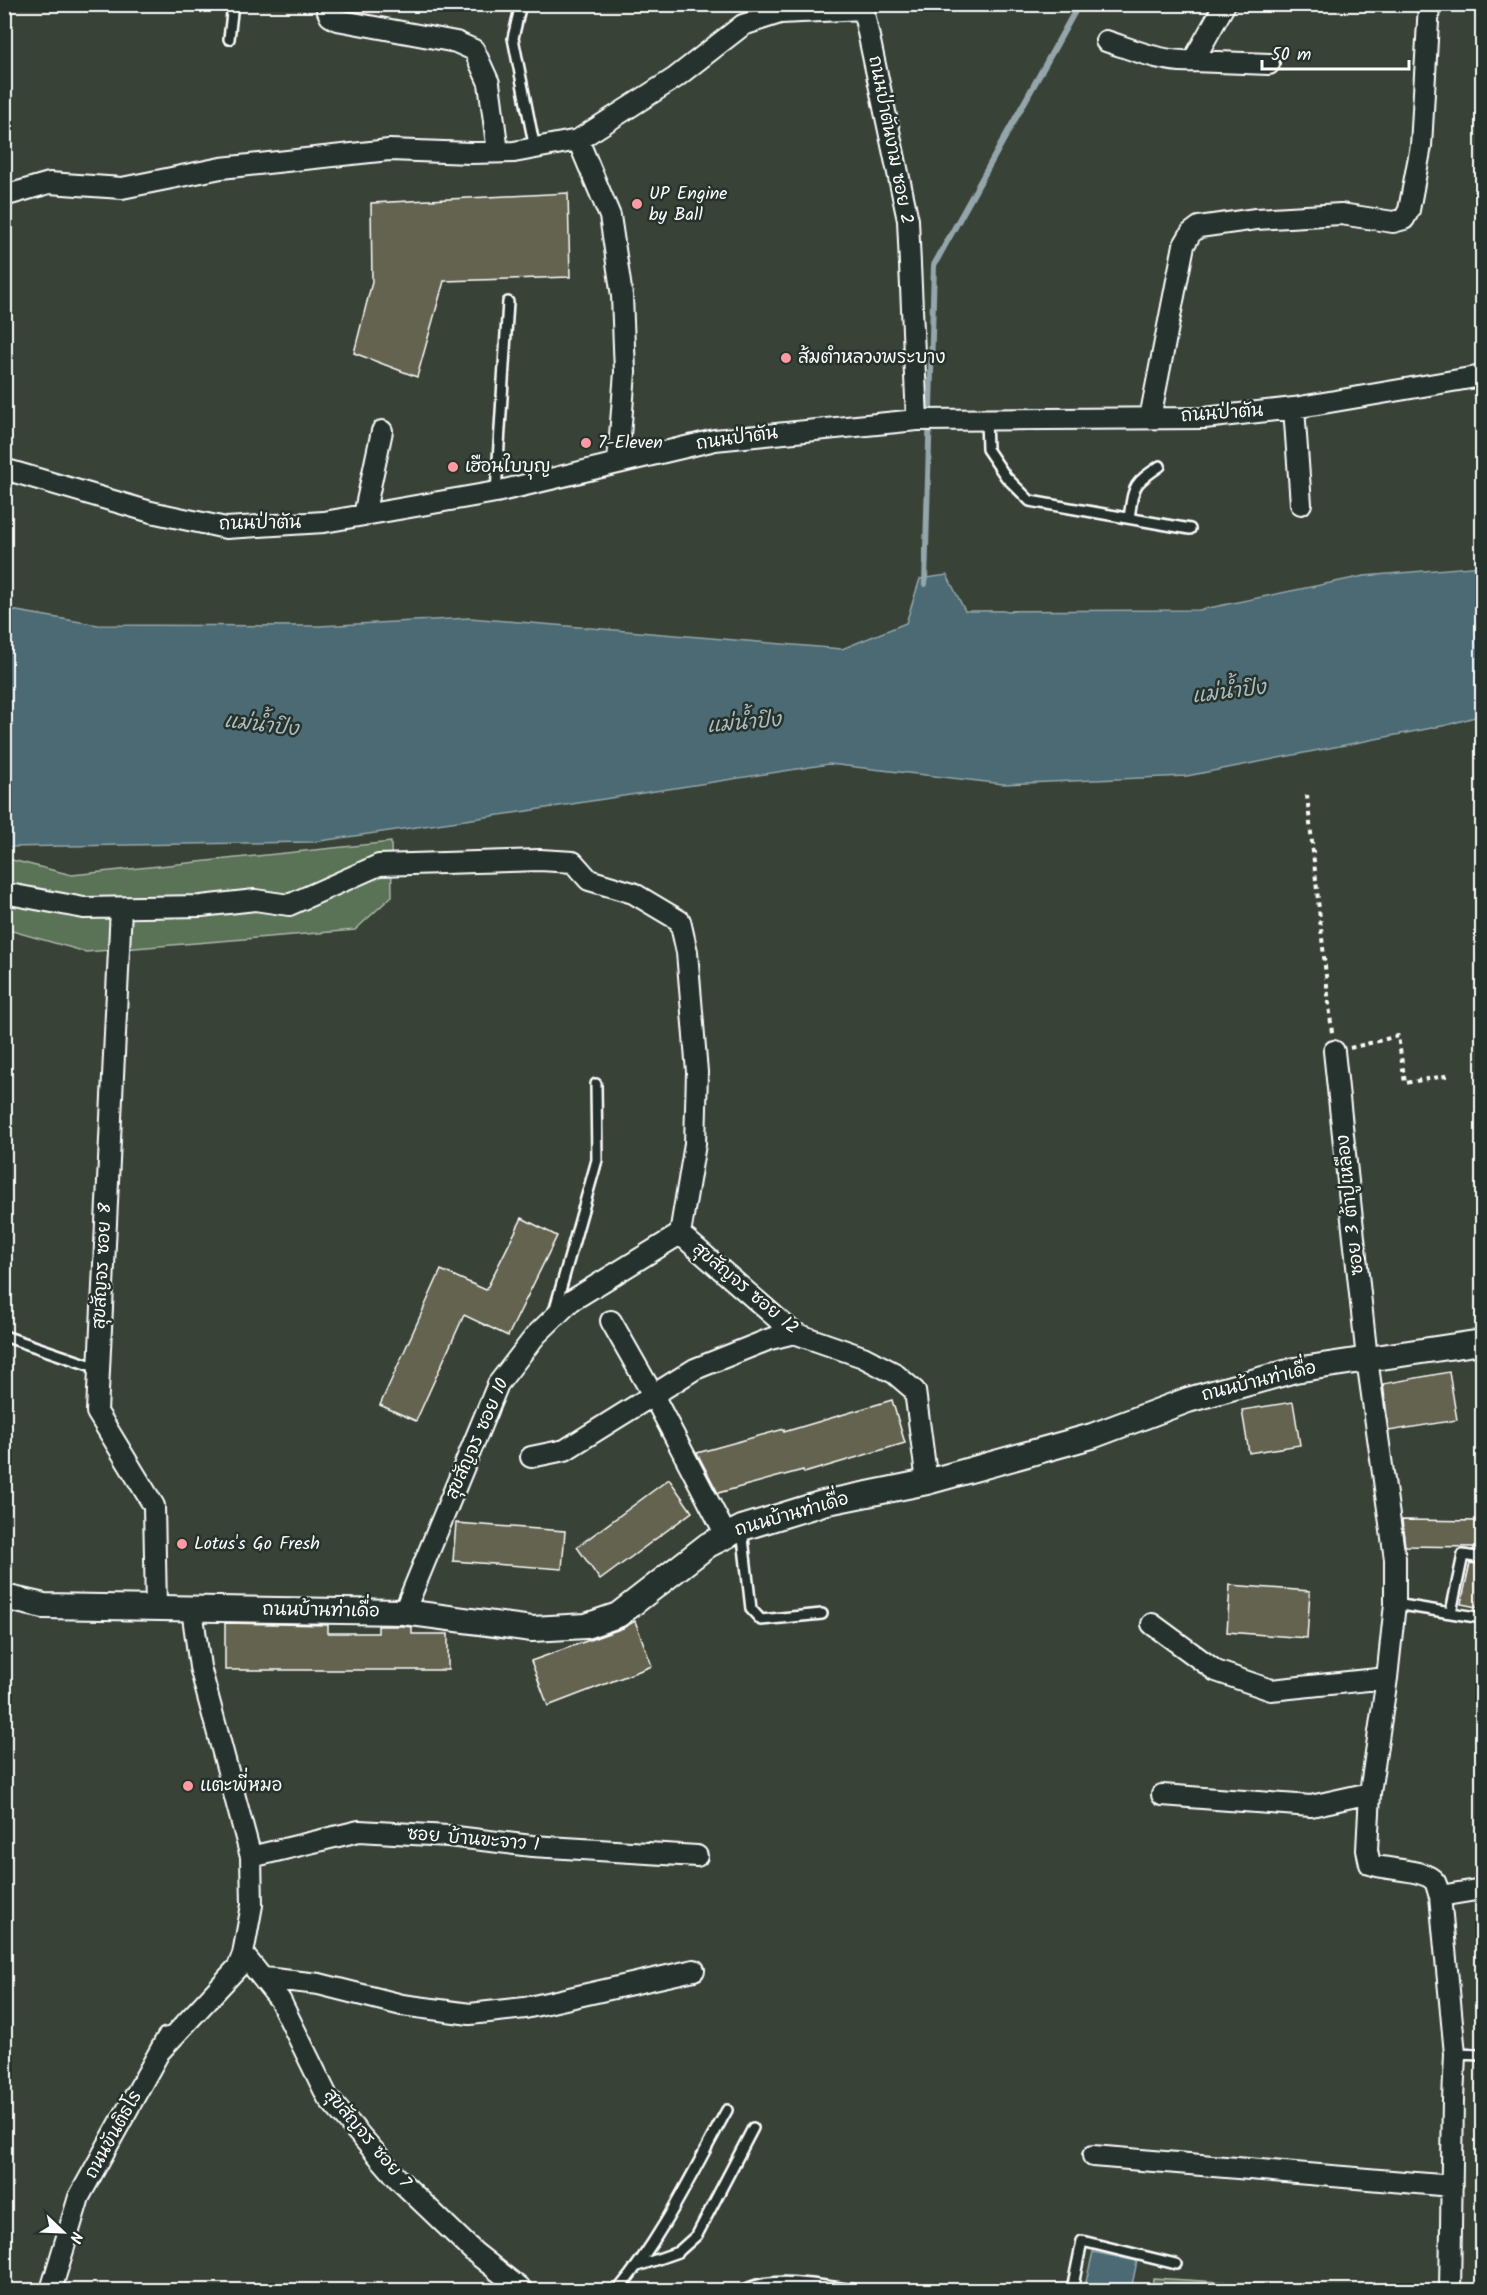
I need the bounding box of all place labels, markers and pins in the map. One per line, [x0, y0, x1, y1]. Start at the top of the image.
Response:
place label: UP Engine by Ball [649, 180, 727, 230]
marker: UP Engine by Ball [630, 197, 644, 211]
place label: ส้มตำหลวงพระบาง [798, 344, 946, 373]
marker: ส้มตำหลวงพระบาง [779, 351, 793, 365]
place label: 7-Eleven [598, 429, 663, 458]
marker: 7-Eleven [579, 436, 593, 450]
place label: เฮือนใบบุญ [465, 453, 550, 482]
marker: เฮือนใบบุญ [446, 460, 460, 474]
place label: Lotus's Go Fresh [194, 1530, 320, 1559]
marker: Lotus's Go Fresh [175, 1537, 189, 1551]
place label: แตะพี่หมอ [200, 1767, 282, 1801]
marker: แตะพี่หมอ [181, 1779, 195, 1793]

